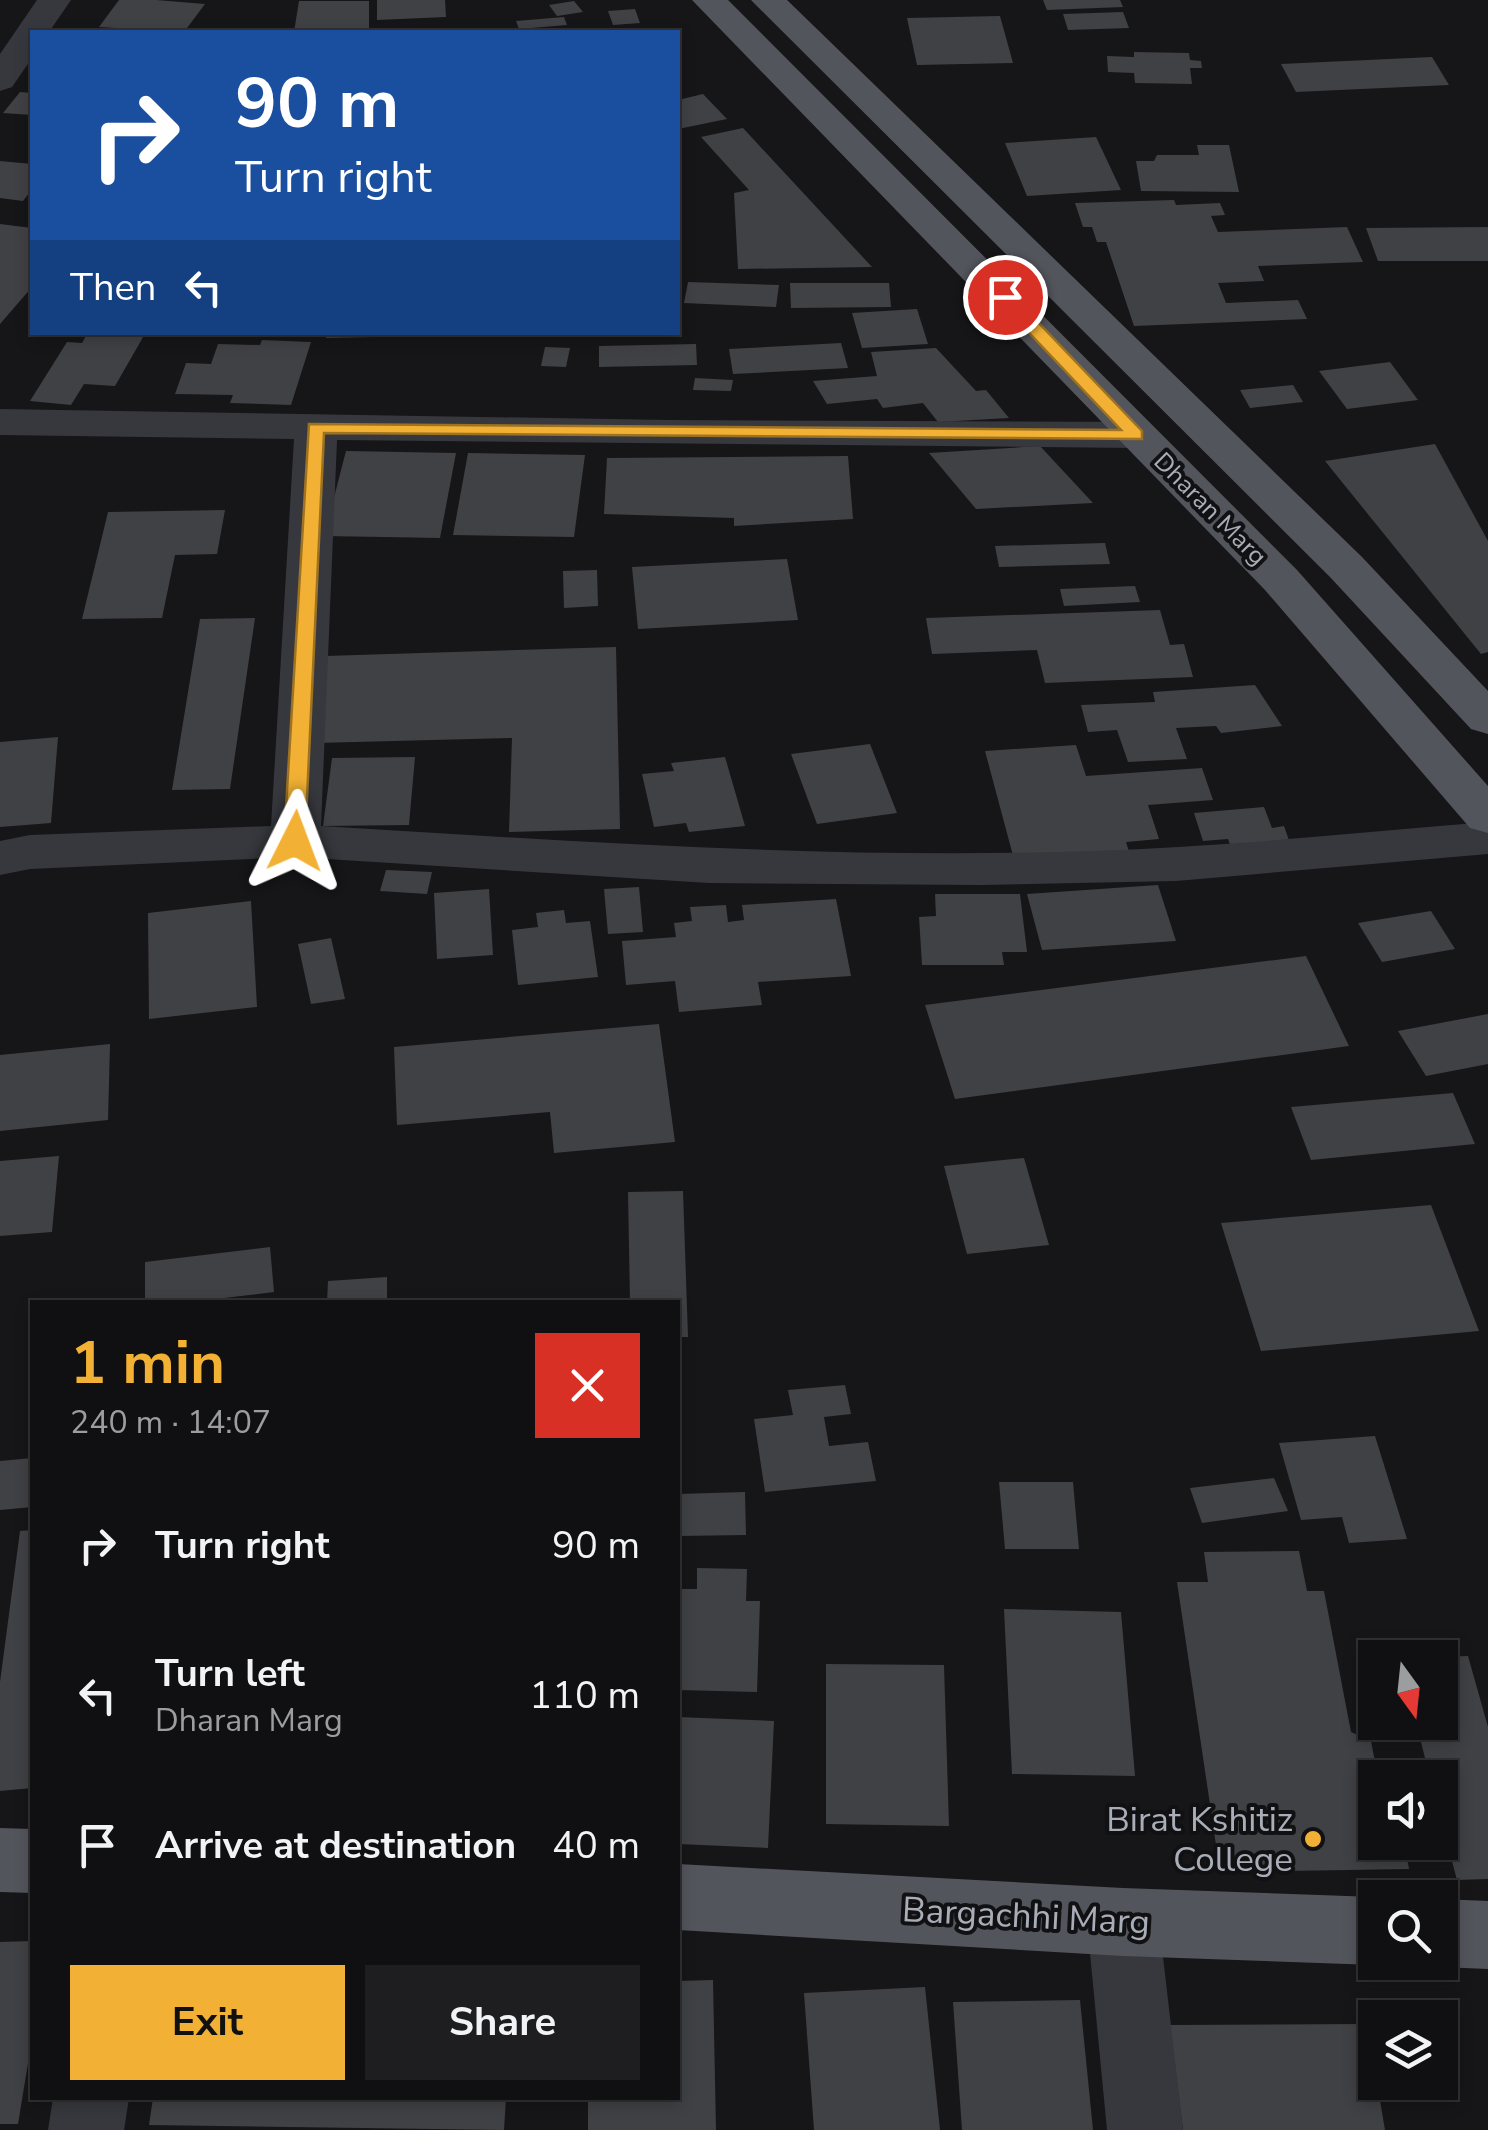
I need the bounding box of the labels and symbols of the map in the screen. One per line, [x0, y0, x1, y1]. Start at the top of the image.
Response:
pin [963, 255, 1048, 340]
street label: Dharan Marg [1146, 445, 1274, 573]
position arrow [243, 789, 347, 893]
north arrow [1358, 1640, 1458, 1740]
place label: Birat Kshitiz College [1106, 1796, 1293, 1883]
marker: Birat Kshitiz College [1302, 1828, 1324, 1850]
street label: Bargachhi Marg [901, 1886, 1151, 1946]

